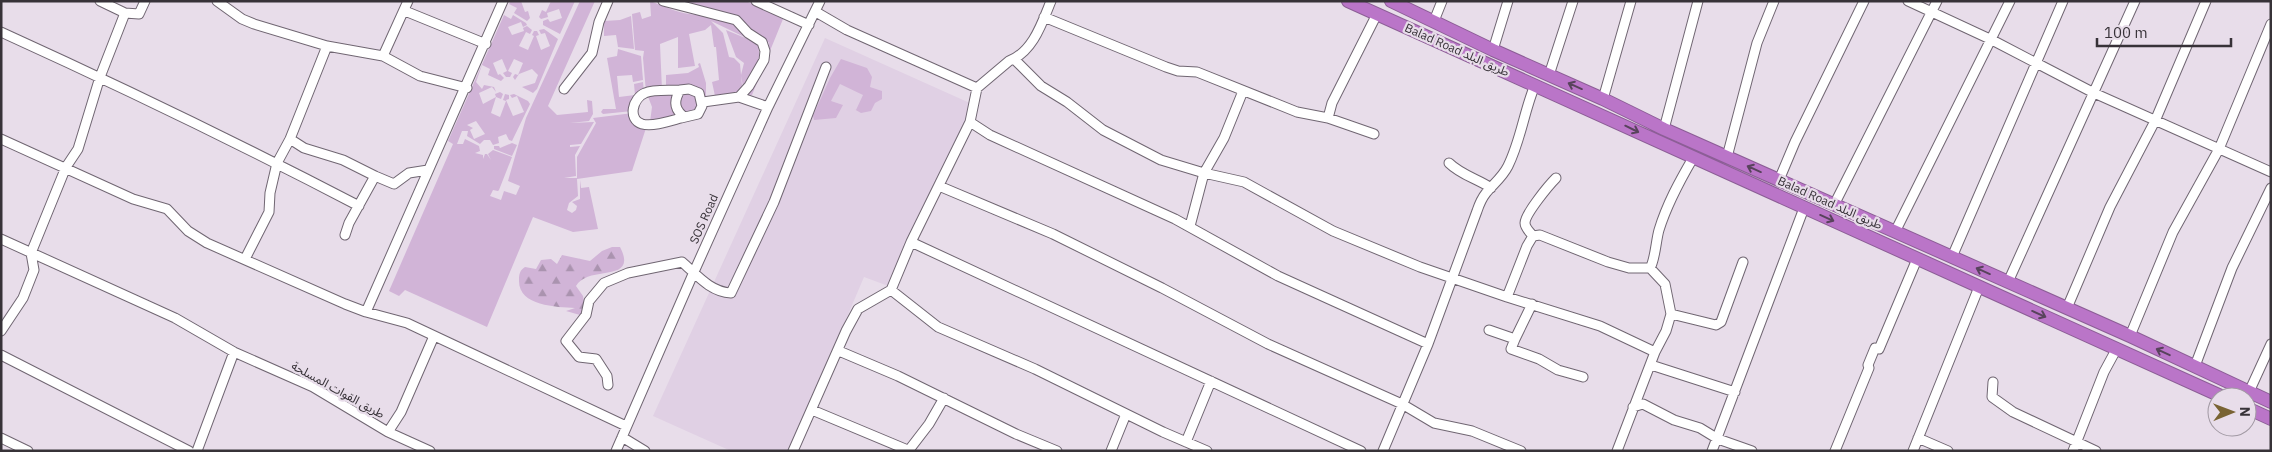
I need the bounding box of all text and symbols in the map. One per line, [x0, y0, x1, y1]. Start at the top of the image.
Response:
scale bar [2097, 15, 2231, 47]
street label: Balad Road طريق البلد [1402, 20, 1512, 80]
text: 100 m [2104, 23, 2148, 42]
one-way arrow [1568, 81, 1583, 91]
one-way arrow [1624, 124, 1639, 134]
one-way arrow [1747, 164, 1762, 174]
street label: Balad Road طريق البلد [1775, 173, 1885, 233]
street label: SOS Road [686, 192, 721, 246]
one-way arrow [1819, 214, 1834, 224]
one-way arrow [1976, 265, 1991, 275]
one-way arrow [2031, 309, 2046, 319]
one-way arrow [2156, 346, 2171, 356]
street label: طريق القوات المسلحة [289, 358, 387, 422]
north arrow [2207, 387, 2257, 437]
text: N [2236, 407, 2254, 417]

